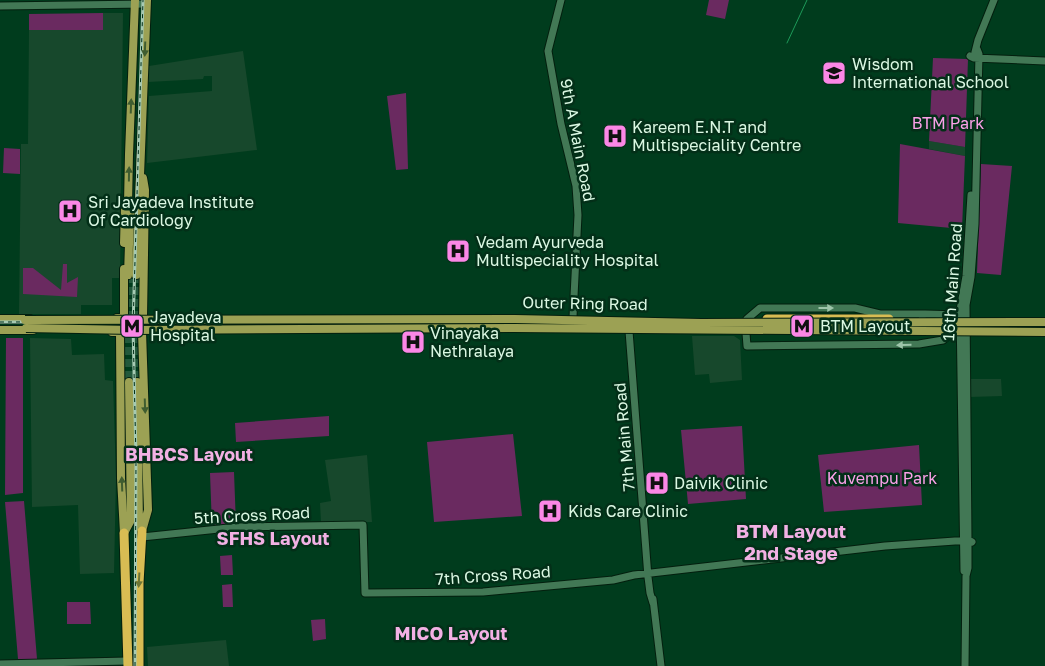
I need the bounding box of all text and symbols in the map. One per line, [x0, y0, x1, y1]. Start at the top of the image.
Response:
one-way arrow [140, 41, 148, 57]
place label: Wisdom International School [852, 54, 1009, 92]
school or university icon: Wisdom International School [821, 60, 847, 86]
street label: 9th A Main Road [556, 77, 600, 203]
one-way arrow [127, 98, 135, 114]
park label: BTM Park [912, 113, 984, 133]
place label: Kareem E.N.T and Multispeciality Centre [632, 117, 801, 155]
hospital icon: Kareem E.N.T and Multispeciality Centre [602, 123, 628, 149]
one-way arrow [125, 166, 133, 182]
place label: Sri Jayadeva Institute Of Cardiology [88, 192, 254, 230]
hospital icon: Sri Jayadeva Institute Of Cardiology [57, 198, 83, 224]
street label: 16th Main Road [938, 223, 966, 341]
place label: Vedam Ayurveda Multispeciality Hospital [476, 232, 659, 270]
hospital icon: Vedam Ayurveda Multispeciality Hospital [445, 238, 471, 264]
street label: Outer Ring Road [522, 292, 648, 314]
one-way arrow [818, 304, 834, 312]
place label: Jayadeva Hospital [150, 307, 221, 345]
metro station icon: Jayadeva Hospital [119, 313, 145, 339]
metro station icon: BTM Layout [789, 313, 815, 339]
place label: BTM Layout [820, 316, 910, 336]
place label: Vinayaka Nethralaya [430, 323, 514, 361]
hospital icon: Vinayaka Nethralaya [400, 329, 426, 355]
one-way arrow [896, 341, 912, 349]
street label: 7th Main Road [609, 382, 639, 492]
one-way arrow [141, 399, 149, 415]
district label: BHBCS Layout [125, 443, 253, 465]
park label: Kuvempu Park [827, 468, 937, 488]
hospital icon: Daivik Clinic [644, 470, 670, 496]
place label: Daivik Clinic [674, 473, 768, 493]
one-way arrow [117, 476, 125, 492]
hospital icon: Kids Care Clinic [537, 498, 563, 524]
place label: Kids Care Clinic [568, 501, 688, 521]
street label: 5th Cross Road [193, 502, 311, 528]
district label: BTM Layout 2nd Stage [736, 519, 847, 564]
district label: SFHS Layout [217, 527, 329, 549]
street label: 7th Cross Road [435, 561, 551, 589]
one-way arrow [135, 572, 143, 588]
district label: MICO Layout [394, 622, 508, 644]

